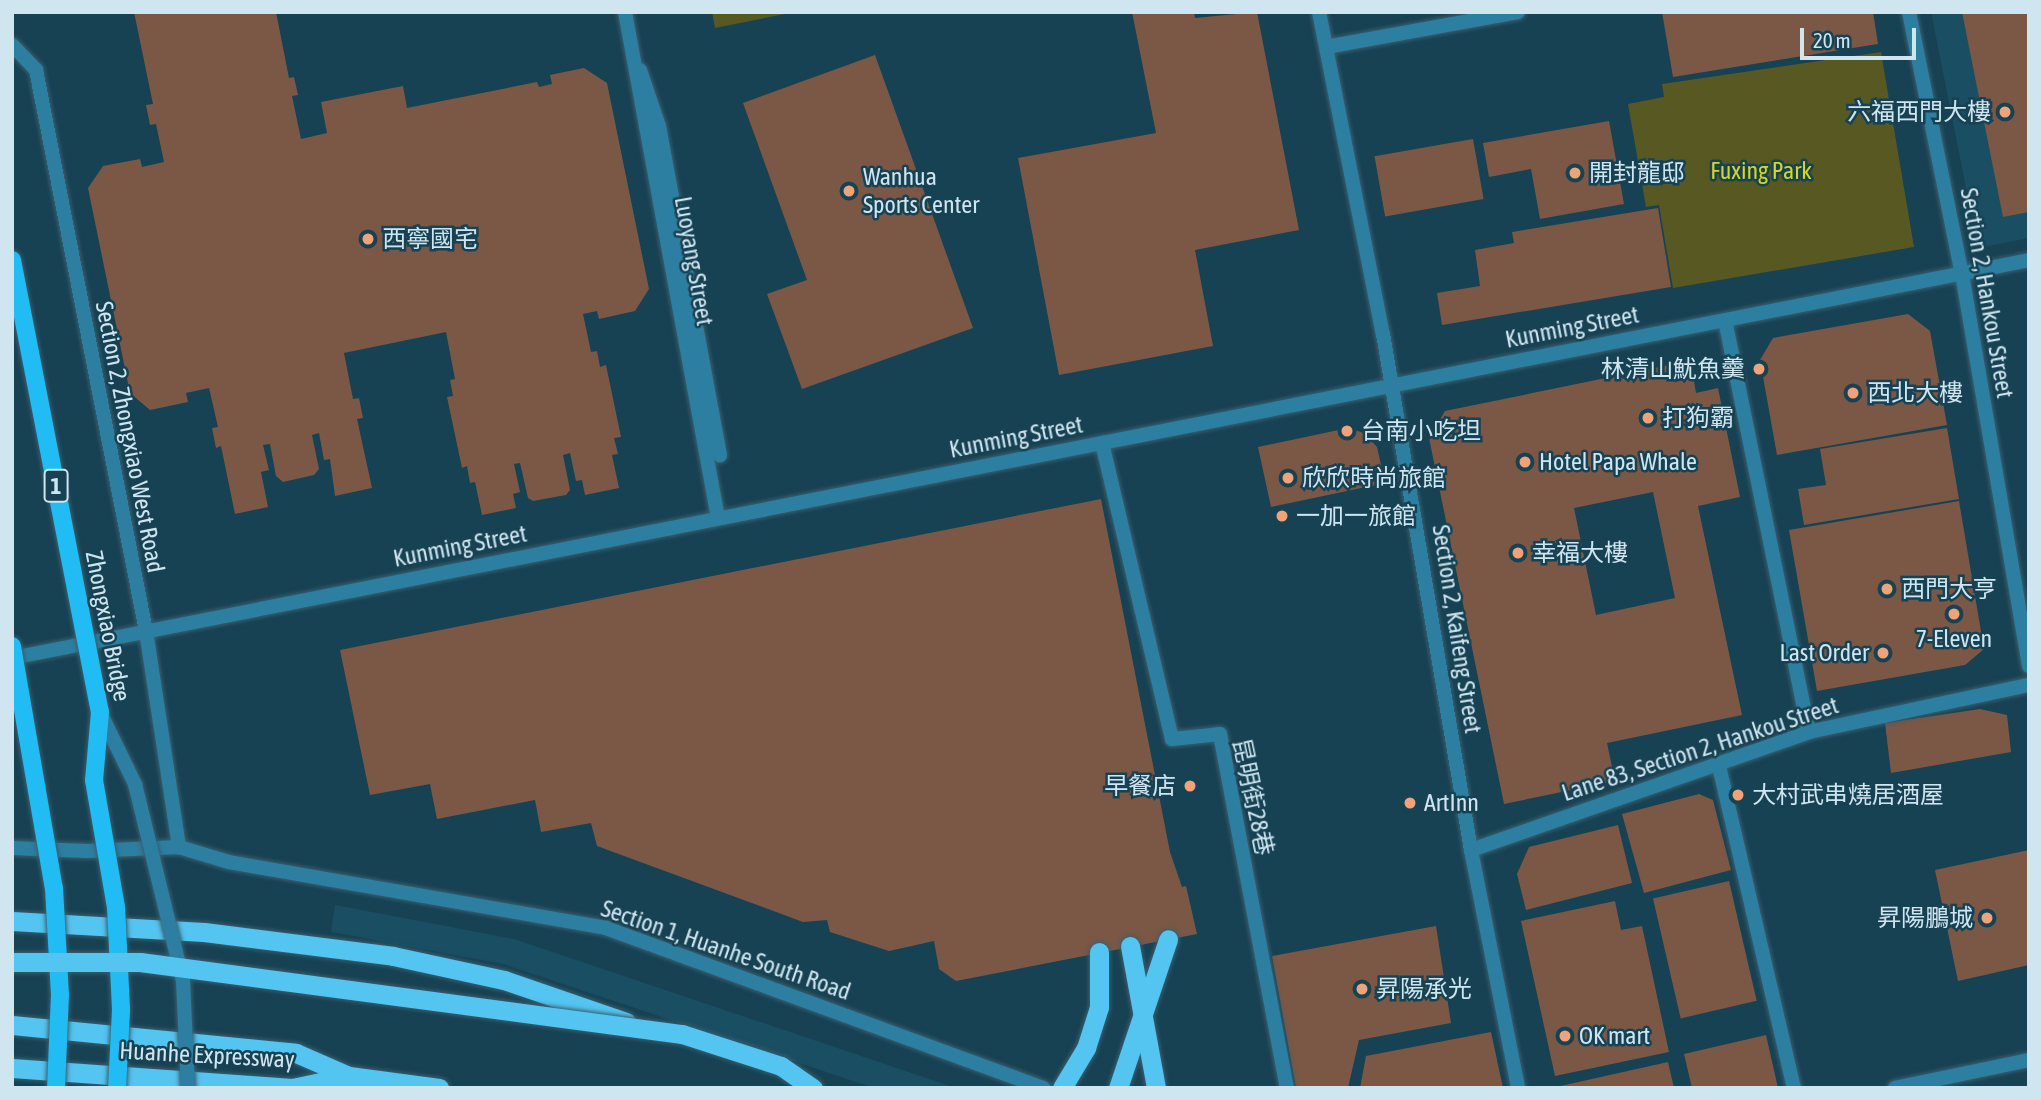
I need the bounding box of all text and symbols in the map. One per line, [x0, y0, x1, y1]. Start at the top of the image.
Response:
scale bar [1803, 14, 1918, 58]
text: 20 m [1813, 28, 1851, 52]
place label: 六福西門大樓 [1847, 98, 1991, 126]
marker: 六福西門大樓 [1997, 104, 2013, 120]
park label: Fuxing Park [1710, 157, 1812, 185]
place label: 開封龍邸 [1589, 159, 1685, 187]
place label: Wanhua Sports Center [863, 163, 979, 219]
marker: 開封龍邸 [1567, 165, 1583, 181]
marker: Wanhua Sports Center [841, 183, 857, 199]
street label: Section 2, Hankou Street [1954, 186, 2020, 400]
street label: Luoyang Street [668, 194, 720, 328]
place label: 西寧國宅 [382, 225, 478, 253]
marker: 西寧國宅 [360, 231, 376, 247]
street label: Section 2, Zhongxiao West Road [90, 299, 170, 575]
street label: Kunming Street [1503, 300, 1641, 354]
place label: 林清山魷魚羹 [1601, 355, 1745, 383]
marker: 林清山魷魚羹 [1751, 361, 1767, 377]
place label: 西北大樓 [1867, 379, 1963, 407]
marker: 西北大樓 [1845, 385, 1861, 401]
place label: 打狗霸 [1662, 404, 1734, 432]
street label: Kunming Street [947, 410, 1085, 464]
marker: 打狗霸 [1640, 410, 1656, 426]
place label: 台南小吃坦 [1361, 417, 1481, 445]
marker: 台南小吃坦 [1339, 423, 1355, 439]
place label: Hotel Papa Whale [1539, 448, 1697, 476]
marker: Hotel Papa Whale [1517, 454, 1533, 470]
place label: 欣欣時尚旅館 [1302, 464, 1446, 492]
road number: 1 [42, 466, 70, 506]
marker: 欣欣時尚旅館 [1280, 470, 1296, 486]
place label: 一加一旅館 [1296, 502, 1416, 530]
marker: 一加一旅館 [1274, 508, 1290, 524]
street label: Kunming Street [391, 519, 529, 573]
street label: Section 2, Kaifeng Street [1426, 523, 1488, 735]
place label: 幸福大樓 [1532, 539, 1628, 567]
marker: 幸福大樓 [1510, 545, 1526, 561]
street label: Zhongxiao Bridge [79, 548, 137, 704]
place label: 西門大亨 [1901, 575, 1997, 603]
marker: 西門大亨 [1879, 581, 1895, 597]
marker: 7-Eleven [1946, 606, 1962, 622]
place label: 7-Eleven [1916, 625, 1992, 653]
place label: Last Order [1779, 639, 1869, 667]
marker: Last Order [1875, 645, 1891, 661]
street label: Lane 83, Section 2, Hankou Street [1558, 691, 1842, 807]
street label: 昆明街28巷 [1227, 736, 1279, 858]
place label: 早餐店 [1104, 772, 1176, 800]
marker: 早餐店 [1182, 778, 1198, 794]
place label: 大村武串燒居酒屋 [1752, 781, 1944, 809]
marker: 大村武串燒居酒屋 [1730, 787, 1746, 803]
place label: ArtInn [1424, 789, 1479, 817]
marker: ArtInn [1402, 795, 1418, 811]
street label: Section 1, Huanhe South Road [597, 894, 855, 1006]
place label: 昇陽鵬城 [1877, 904, 1973, 932]
marker: 昇陽鵬城 [1979, 910, 1995, 926]
place label: 昇陽承光 [1376, 975, 1472, 1003]
marker: 昇陽承光 [1354, 981, 1370, 997]
place label: OK mart [1579, 1022, 1650, 1050]
marker: OK mart [1557, 1028, 1573, 1044]
street label: Huanhe Expressway [119, 1036, 295, 1074]

